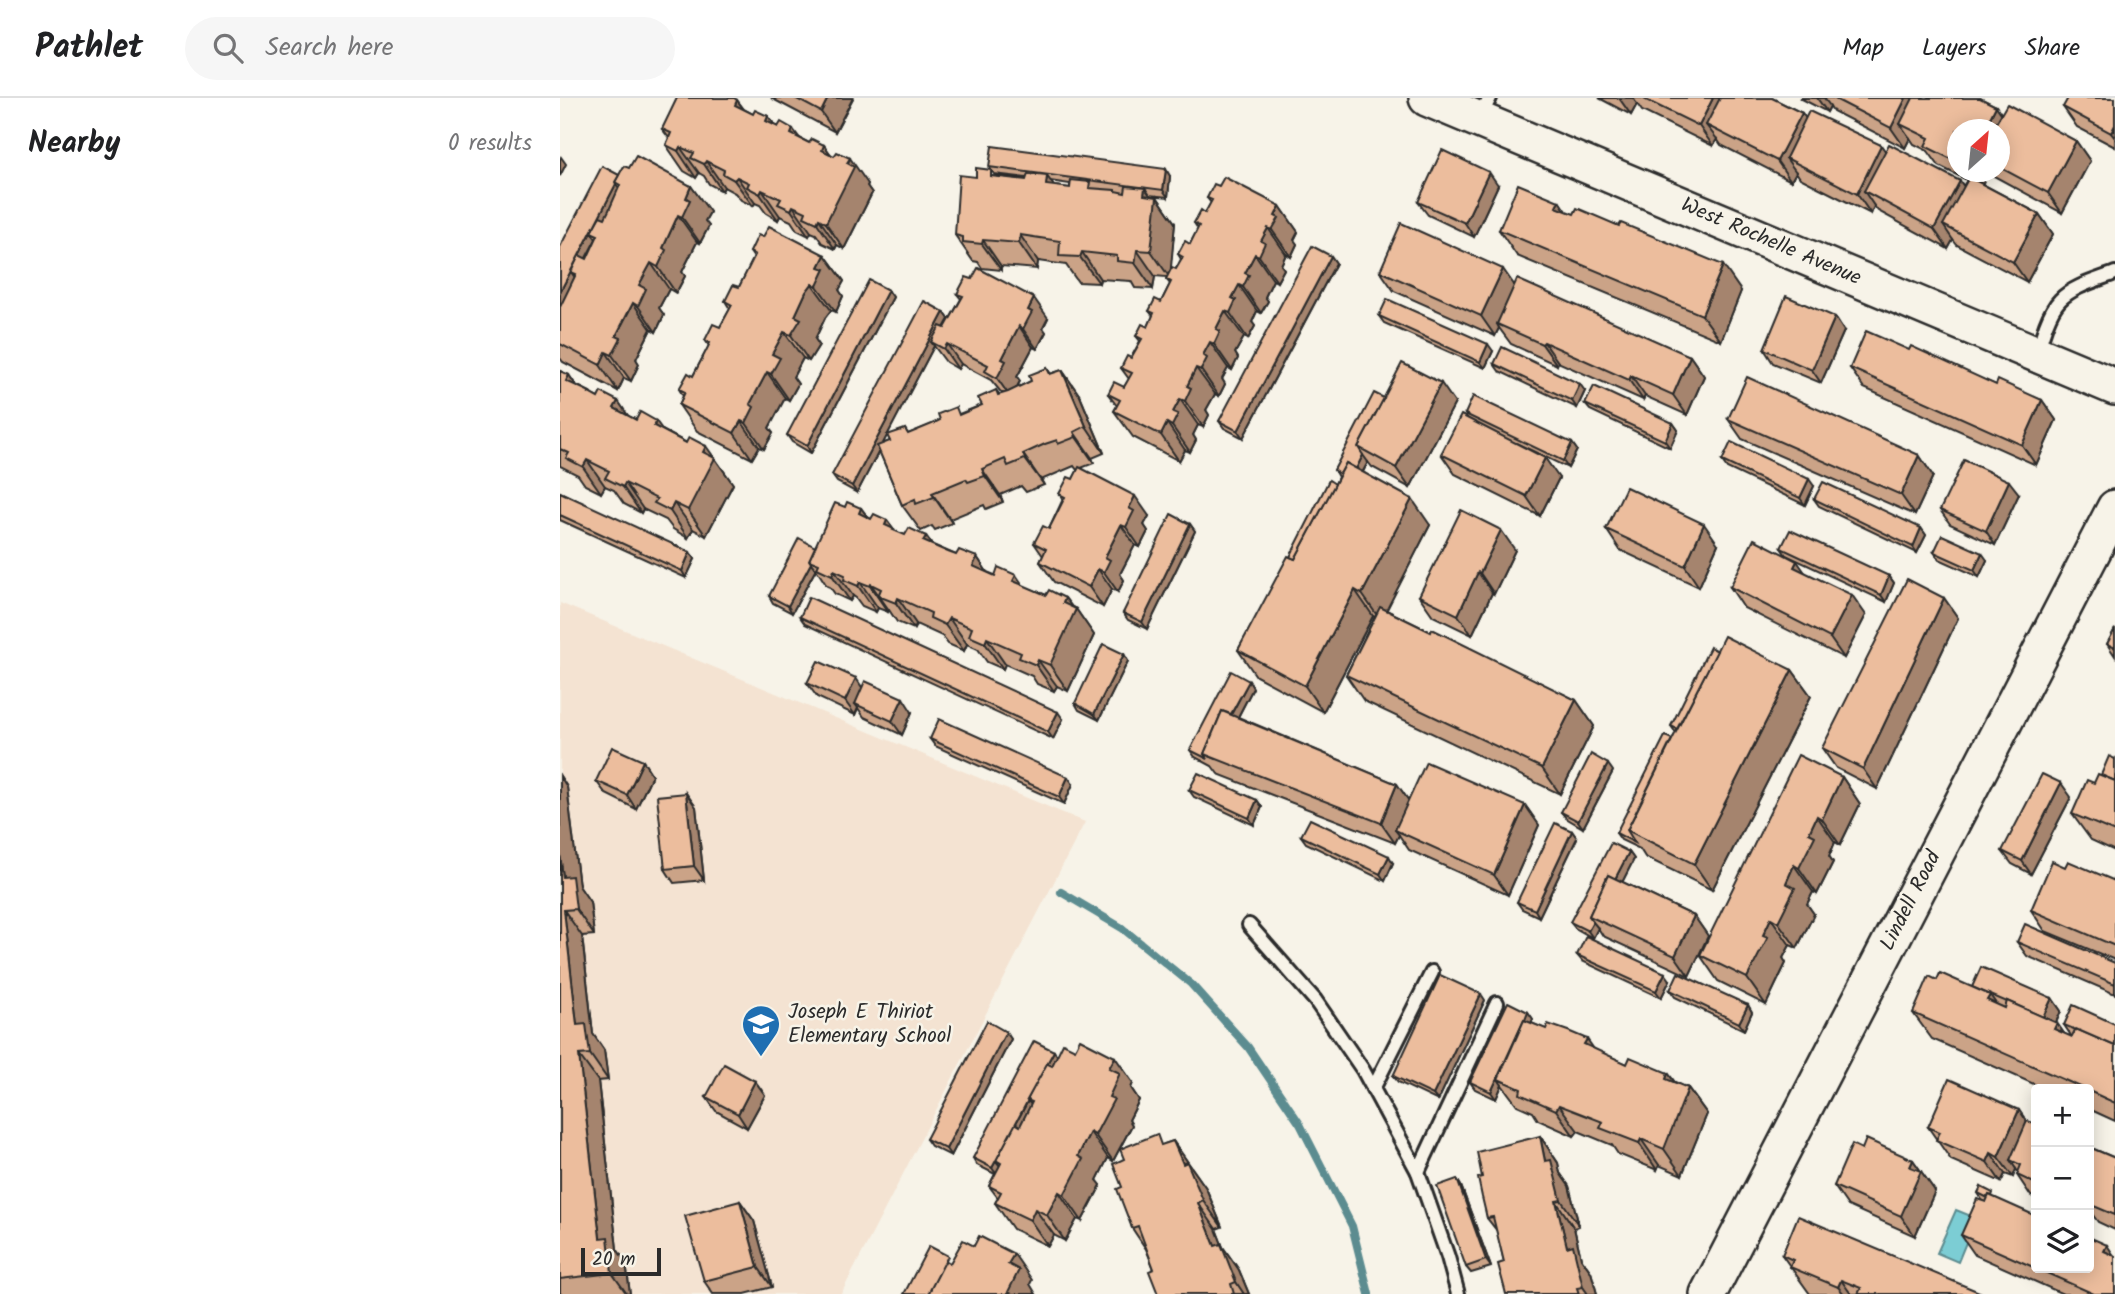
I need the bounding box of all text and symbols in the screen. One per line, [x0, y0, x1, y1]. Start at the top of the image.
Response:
search box [185, 17, 675, 80]
text: Pathlet [35, 22, 143, 75]
text: Search here [265, 27, 393, 69]
icon: search [209, 29, 247, 67]
text: Map [1842, 29, 1884, 68]
text: Layers [1922, 29, 1986, 68]
text: Share [2024, 29, 2080, 68]
north arrow [1947, 119, 2010, 182]
text: Nearby [28, 120, 120, 168]
text: 0 results [448, 126, 532, 162]
street label: West Rochelle Avenue [1676, 189, 1867, 295]
street label: Lindell Road [1872, 845, 1951, 957]
place label: Joseph E Thiriot Elementary School [788, 996, 951, 1053]
school or university icon: Joseph E Thiriot Elementary School [740, 1003, 782, 1058]
map controls [2031, 1084, 2094, 1273]
button: + [2031, 1084, 2094, 1147]
button: − [2031, 1147, 2094, 1210]
button: layers [2031, 1210, 2094, 1273]
scale bar [581, 1245, 662, 1277]
text: 20 m [592, 1245, 635, 1275]

